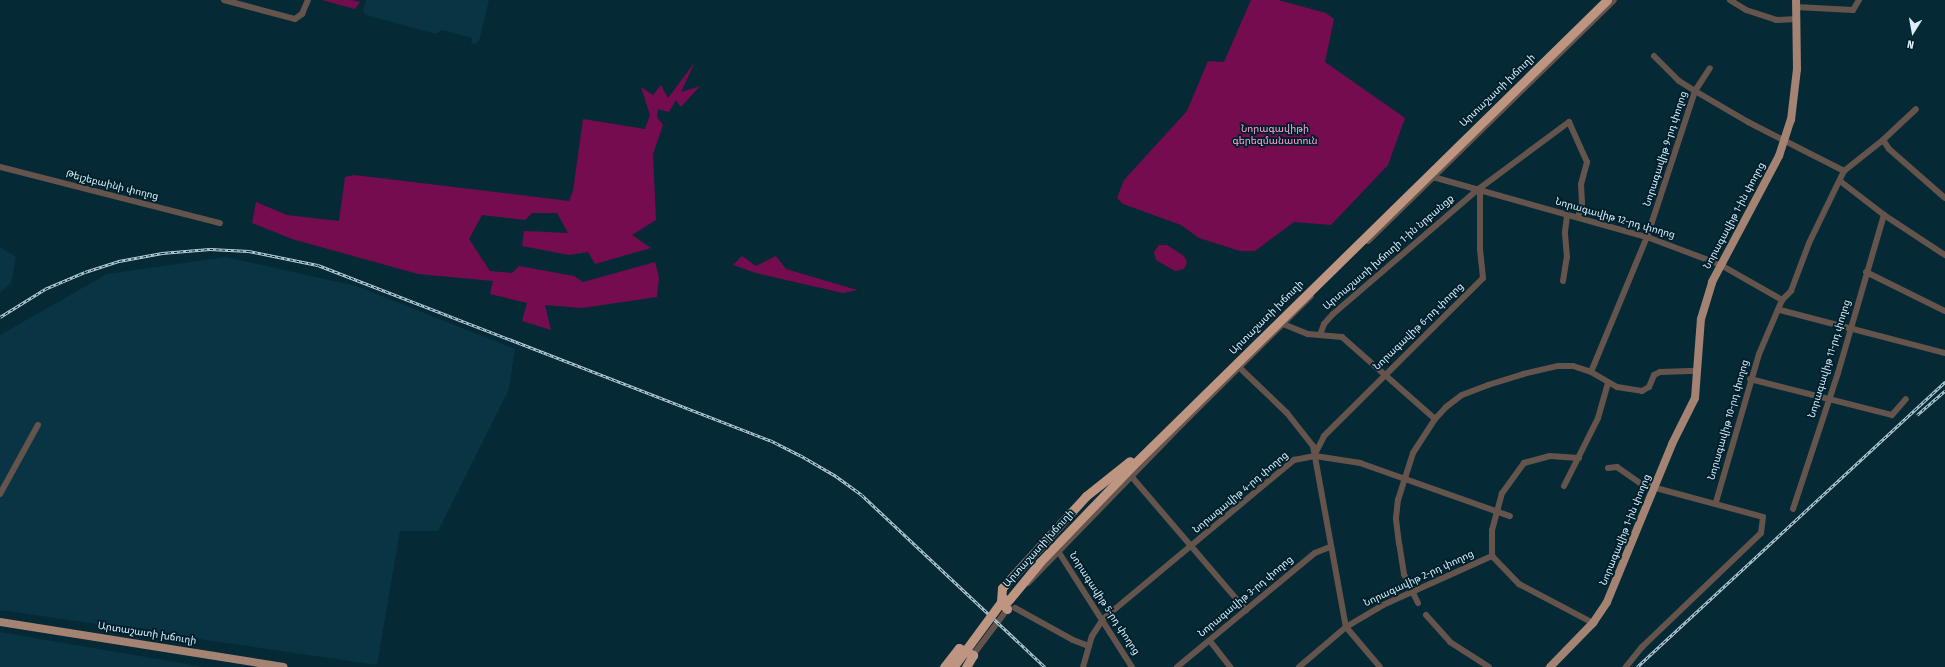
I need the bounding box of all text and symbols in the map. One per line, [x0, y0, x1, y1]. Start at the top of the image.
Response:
north arrow [1893, 12, 1933, 52]
text: N [1906, 37, 1915, 51]
street label: Արտաշատի խճուղի [1458, 52, 1538, 130]
street label: Նորագավիթ 9-րդ փողոց [1642, 90, 1690, 208]
park label: Նորագավիթի գերեզմանատուն [1232, 123, 1318, 146]
street label: Նորագավիթ 1-ին փողոց [1702, 161, 1768, 271]
street label: Թեյշեբաինի փողոց [64, 169, 160, 203]
street label: Արտաշատի խճուղի 1-ին նրբանցք [1321, 193, 1457, 313]
street label: Նորագավիթ 12-րդ փողոց [1554, 196, 1676, 242]
street label: Արտաշատի խճուղի [1227, 278, 1307, 358]
street label: Նորագավիթ 6-րդ փողոց [1371, 281, 1467, 373]
street label: Նորագավիթ 11-րդ փողոց [1806, 298, 1854, 420]
street label: Նորագավիթ 10-րդ փողոց [1706, 358, 1752, 482]
street label: Նորագավիթ 4-րդ փողոց [1191, 450, 1291, 536]
street label: Նորագավիթ 1-ին փողոց [1598, 473, 1654, 587]
street label: Արտաշատի խճուղի [1001, 508, 1077, 590]
street label: Նորագավիթ 2-րդ փողոց [1362, 548, 1476, 610]
street label: Նորագավիթ 5-րդ փողոց [1066, 550, 1142, 658]
street label: Նորագավիթ 3-րդ փողոց [1196, 554, 1296, 640]
street label: Արտաշատի խճուղի [97, 620, 197, 648]

